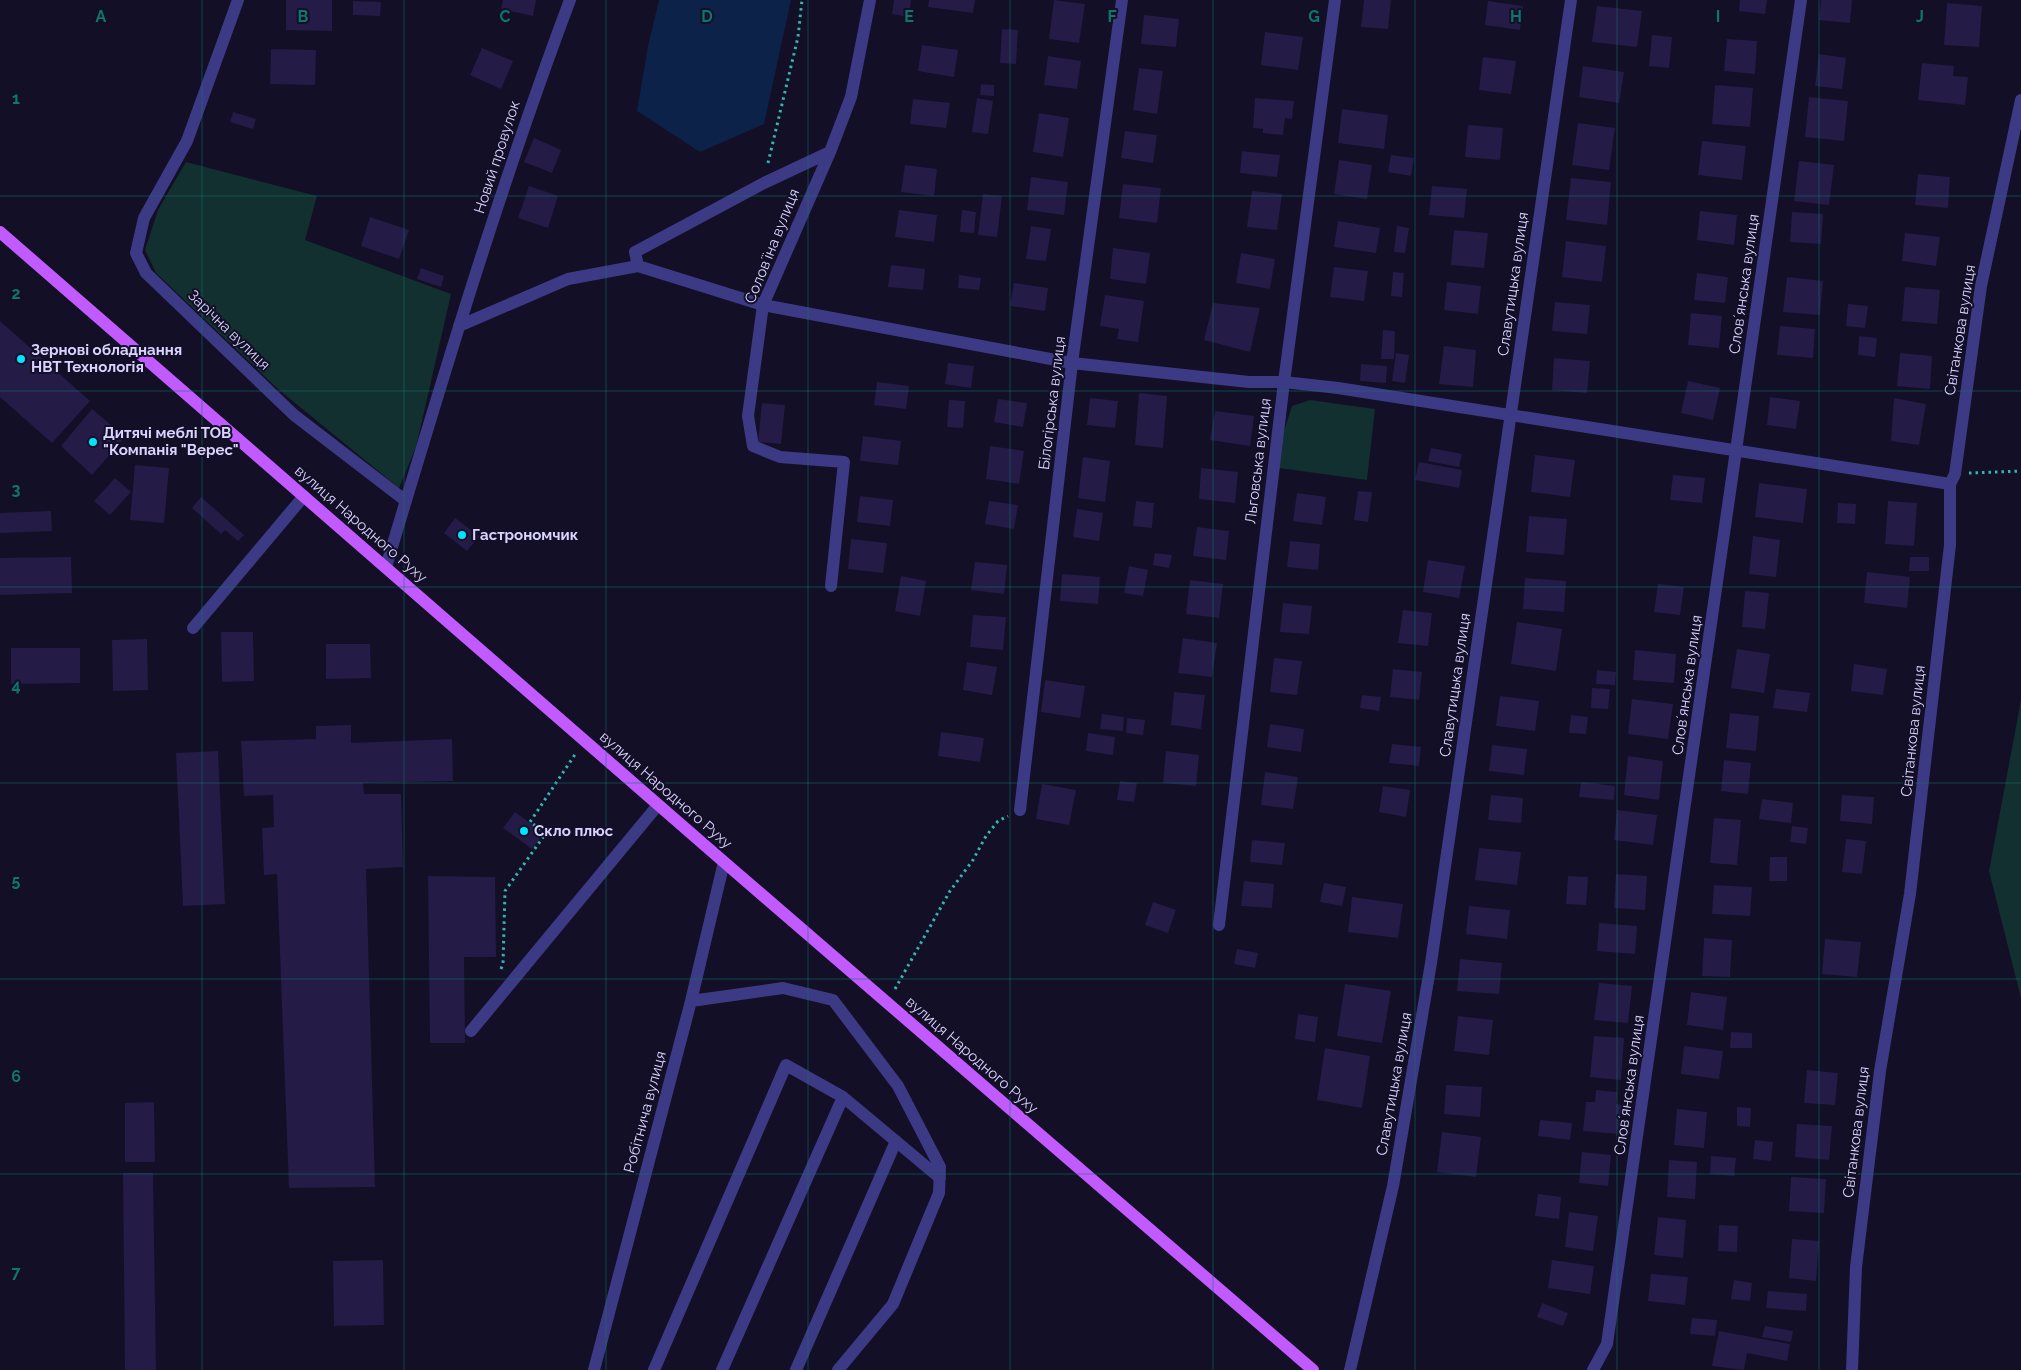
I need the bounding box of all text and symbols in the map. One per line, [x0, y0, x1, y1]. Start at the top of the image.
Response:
text: A [96, 7, 107, 26]
text: B [298, 7, 309, 26]
text: C [500, 7, 511, 26]
text: D [701, 7, 713, 26]
text: E [904, 7, 914, 26]
text: F [1107, 7, 1117, 26]
text: G [1308, 7, 1320, 26]
text: H [1510, 7, 1522, 26]
text: I [1716, 7, 1720, 26]
text: J [1916, 7, 1924, 26]
text: 1 [12, 89, 20, 108]
street label: Новий провулок [470, 98, 524, 216]
street label: Соловʼїна вулиця [741, 186, 803, 306]
street label: Славутицька вулиця [1494, 211, 1532, 357]
street label: Словʼянська вулиця [1725, 213, 1763, 355]
street label: Світанкова вулиця [1941, 263, 1979, 397]
text: 2 [11, 284, 21, 303]
street label: Зарічна вулиця [184, 286, 274, 374]
street label: Білогірська вулиця [1035, 335, 1069, 471]
place label: Зернові обладнання НВТ Технологія [31, 341, 182, 376]
marker: Зернові обладнання НВТ Технологія [15, 353, 27, 365]
street label: Льговська вулиця [1241, 397, 1275, 525]
place label: Дитячі меблі ТОВ "Компанія "Верес" [103, 424, 239, 459]
marker: Дитячі меблі ТОВ "Компанія "Верес" [87, 436, 99, 448]
street label: вулиця Народного Руху [291, 462, 431, 586]
text: 3 [12, 480, 21, 499]
place label: Гастрономчик [472, 526, 579, 544]
marker: Гастрономчик [456, 529, 468, 541]
street label: Славутицька вулиця [1436, 612, 1474, 758]
street label: Словʼянська вулиця [1668, 614, 1706, 756]
street label: Світанкова вулиця [1897, 664, 1929, 798]
text: 4 [11, 676, 21, 695]
street label: вулиця Народного Руху [596, 728, 736, 852]
place label: Скло плюс [534, 822, 614, 840]
marker: Скло плюс [518, 825, 530, 837]
text: 5 [12, 871, 21, 890]
street label: вулиця Народного Руху [902, 993, 1042, 1117]
street label: Славутицька вулиця [1373, 1011, 1415, 1157]
street label: Словʼянська вулиця [1610, 1014, 1648, 1156]
street label: Робітнича вулиця [620, 1049, 670, 1175]
street label: Світанкова вулиця [1839, 1065, 1873, 1199]
text: 6 [11, 1067, 21, 1086]
text: 7 [12, 1263, 21, 1282]

